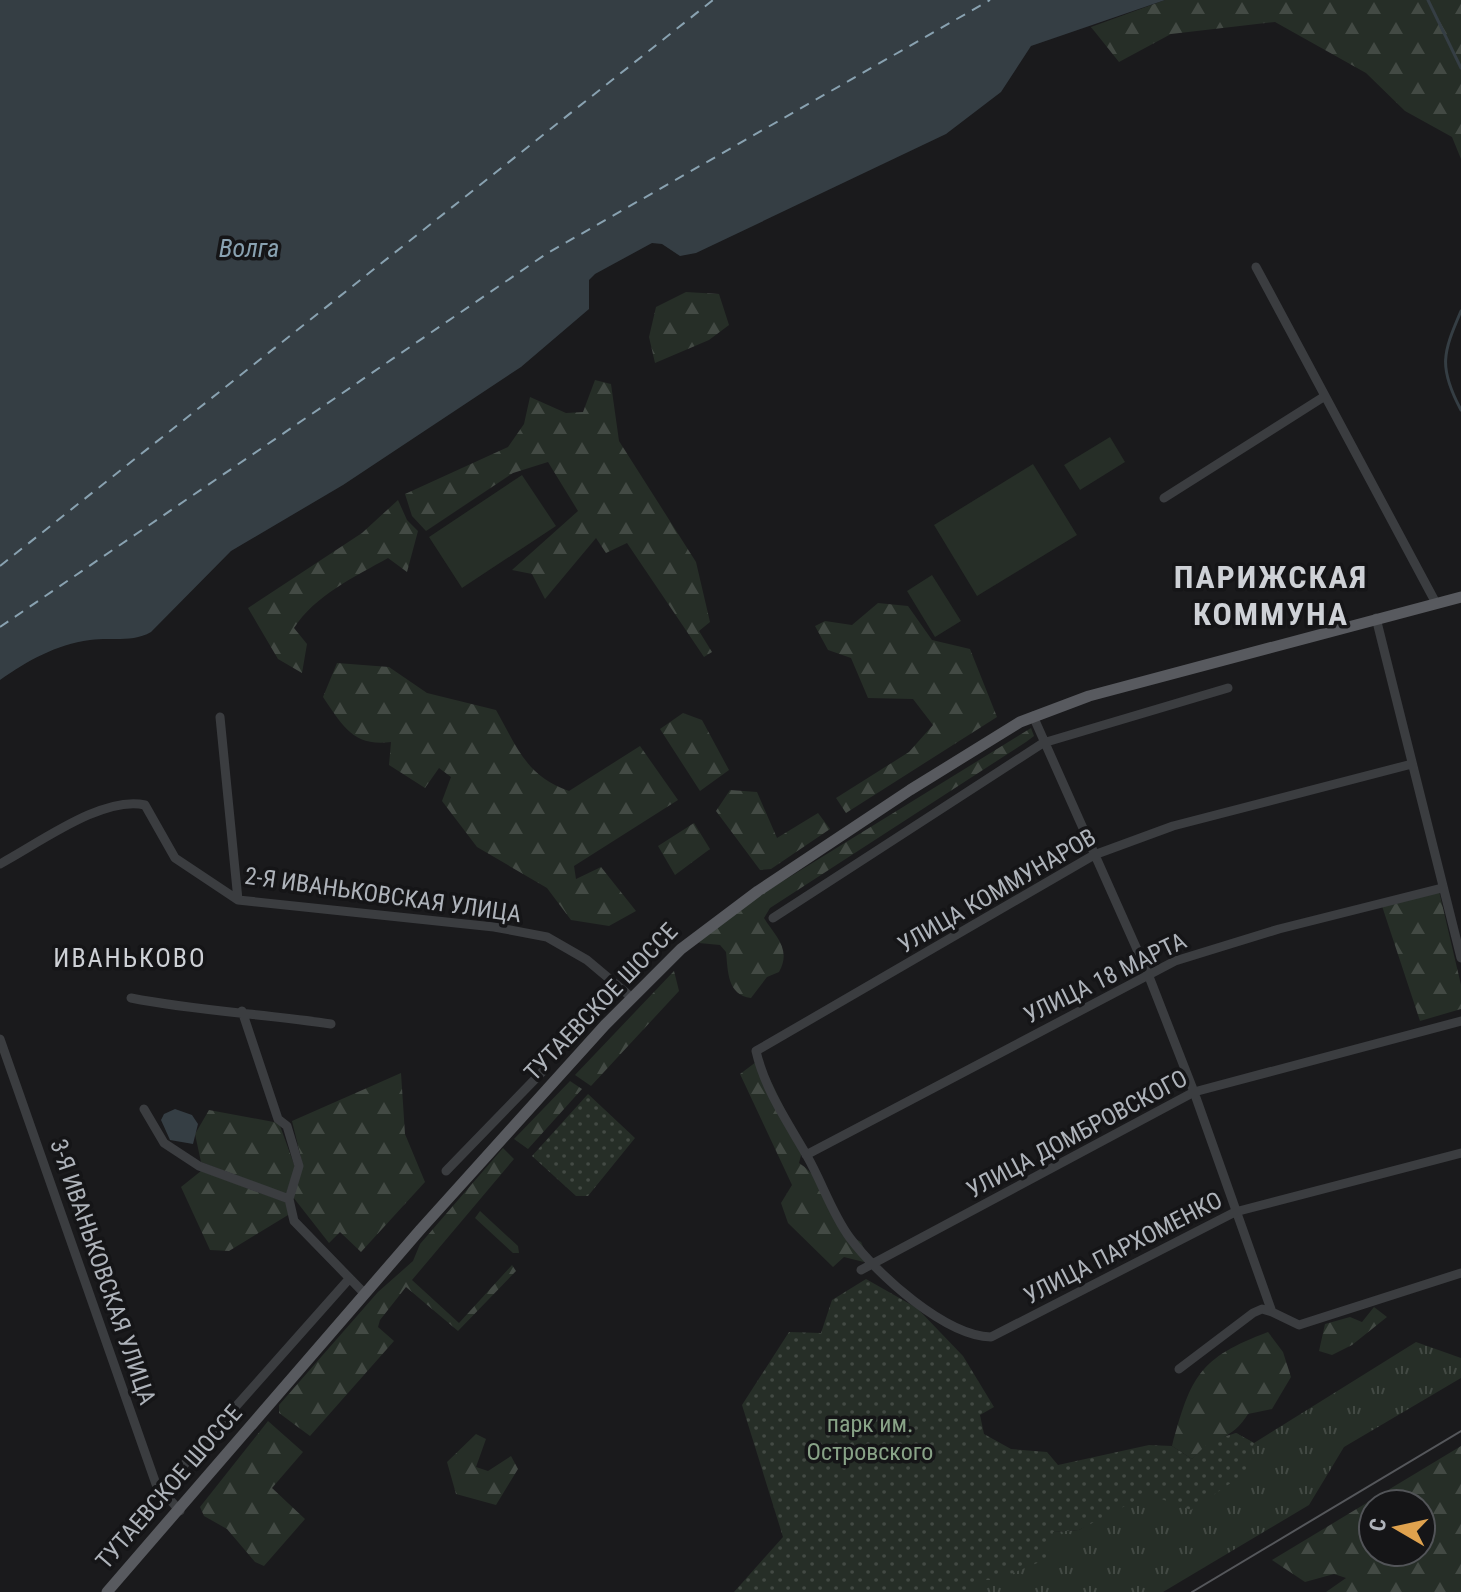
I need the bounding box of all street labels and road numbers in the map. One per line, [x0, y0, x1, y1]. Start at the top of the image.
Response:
street label: УЛИЦА КОММУНАРОВ [893, 823, 1101, 959]
street label: 2-Я ИВАНЬКОВСКАЯ УЛИЦА [243, 862, 523, 928]
street label: ТУТАЕВСКОЕ ШОССЕ [519, 917, 683, 1087]
street label: УЛИЦА 18 МАРТА [1019, 927, 1191, 1029]
street label: УЛИЦА ДОМБРОВСКОГО [962, 1064, 1192, 1204]
street label: 3-Я ИВАНЬКОВСКАЯ УЛИЦА [44, 1136, 162, 1409]
street label: УЛИЦА ПАРХОМЕНКО [1019, 1186, 1227, 1310]
street label: ТУТАЕВСКОЕ ШОССЕ [90, 1399, 248, 1575]

